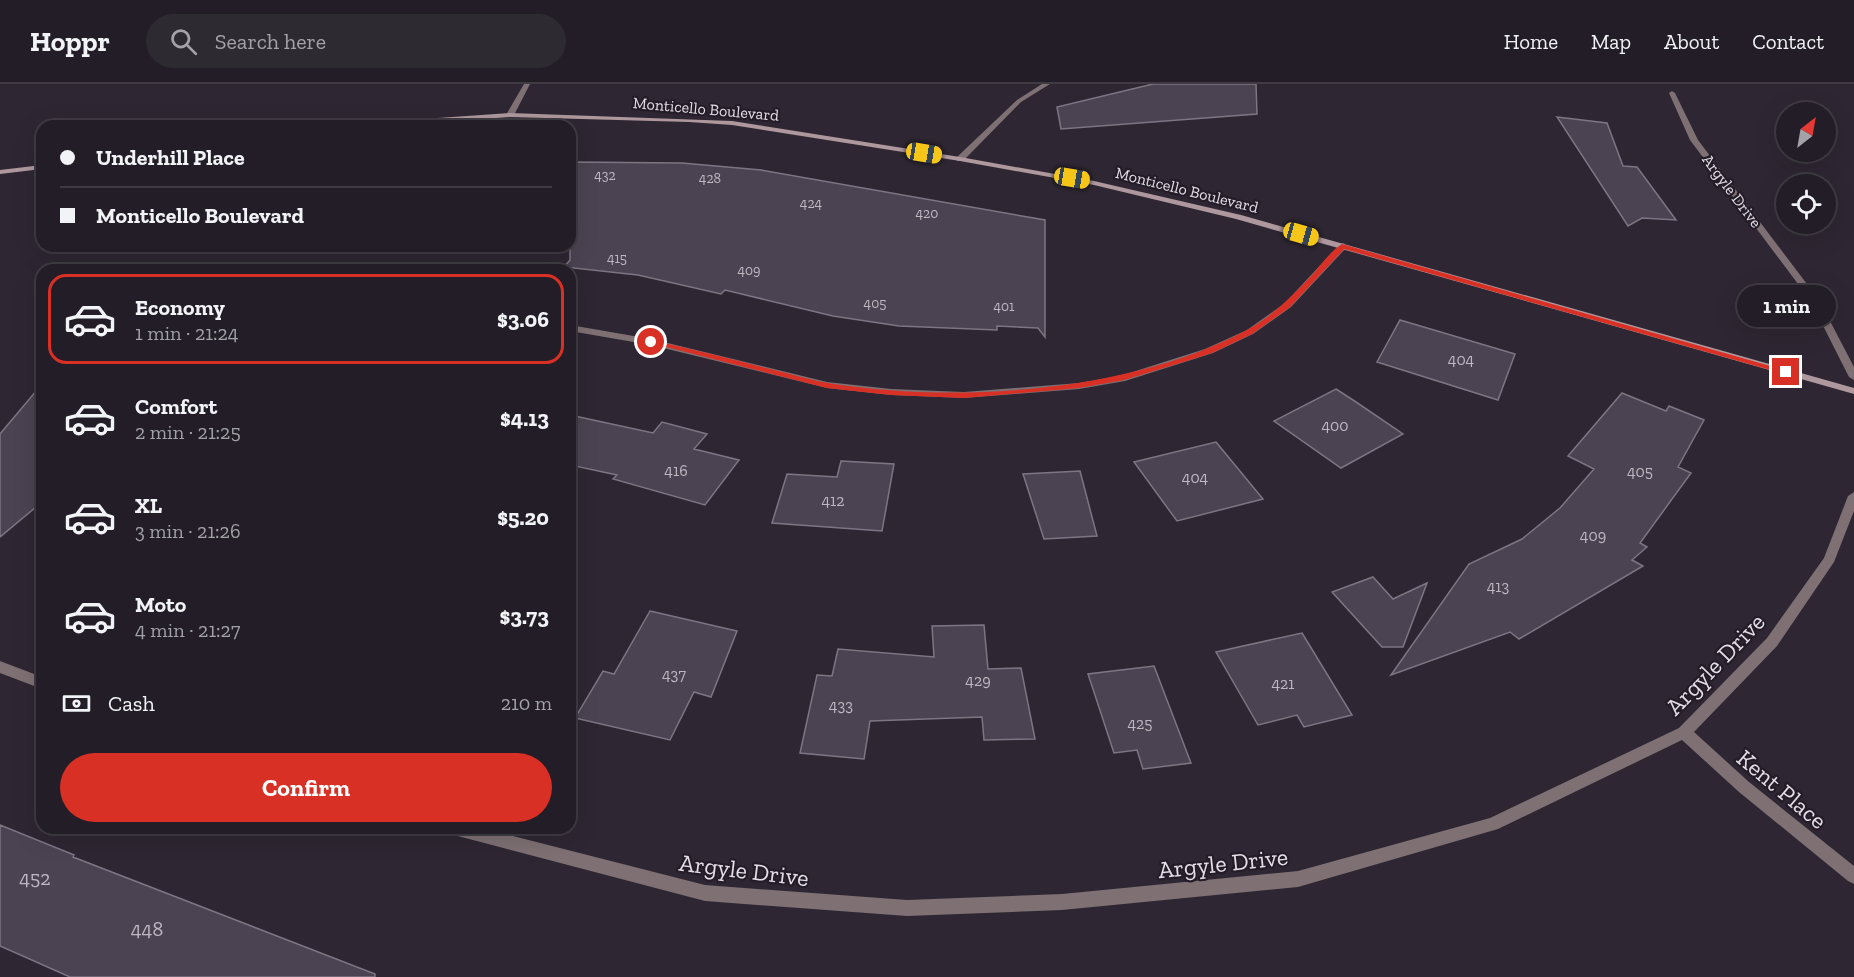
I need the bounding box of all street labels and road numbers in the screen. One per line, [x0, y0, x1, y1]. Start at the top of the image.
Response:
street label: Monticello Boulevard [632, 93, 780, 125]
street label: Argyle Drive [1698, 151, 1766, 231]
street label: Monticello Boulevard [1114, 163, 1261, 217]
street label: Argyle Drive [1659, 607, 1771, 721]
street label: Kent Place [1731, 743, 1833, 835]
street label: Argyle Drive [1157, 842, 1289, 884]
street label: Argyle Drive [678, 848, 810, 892]

